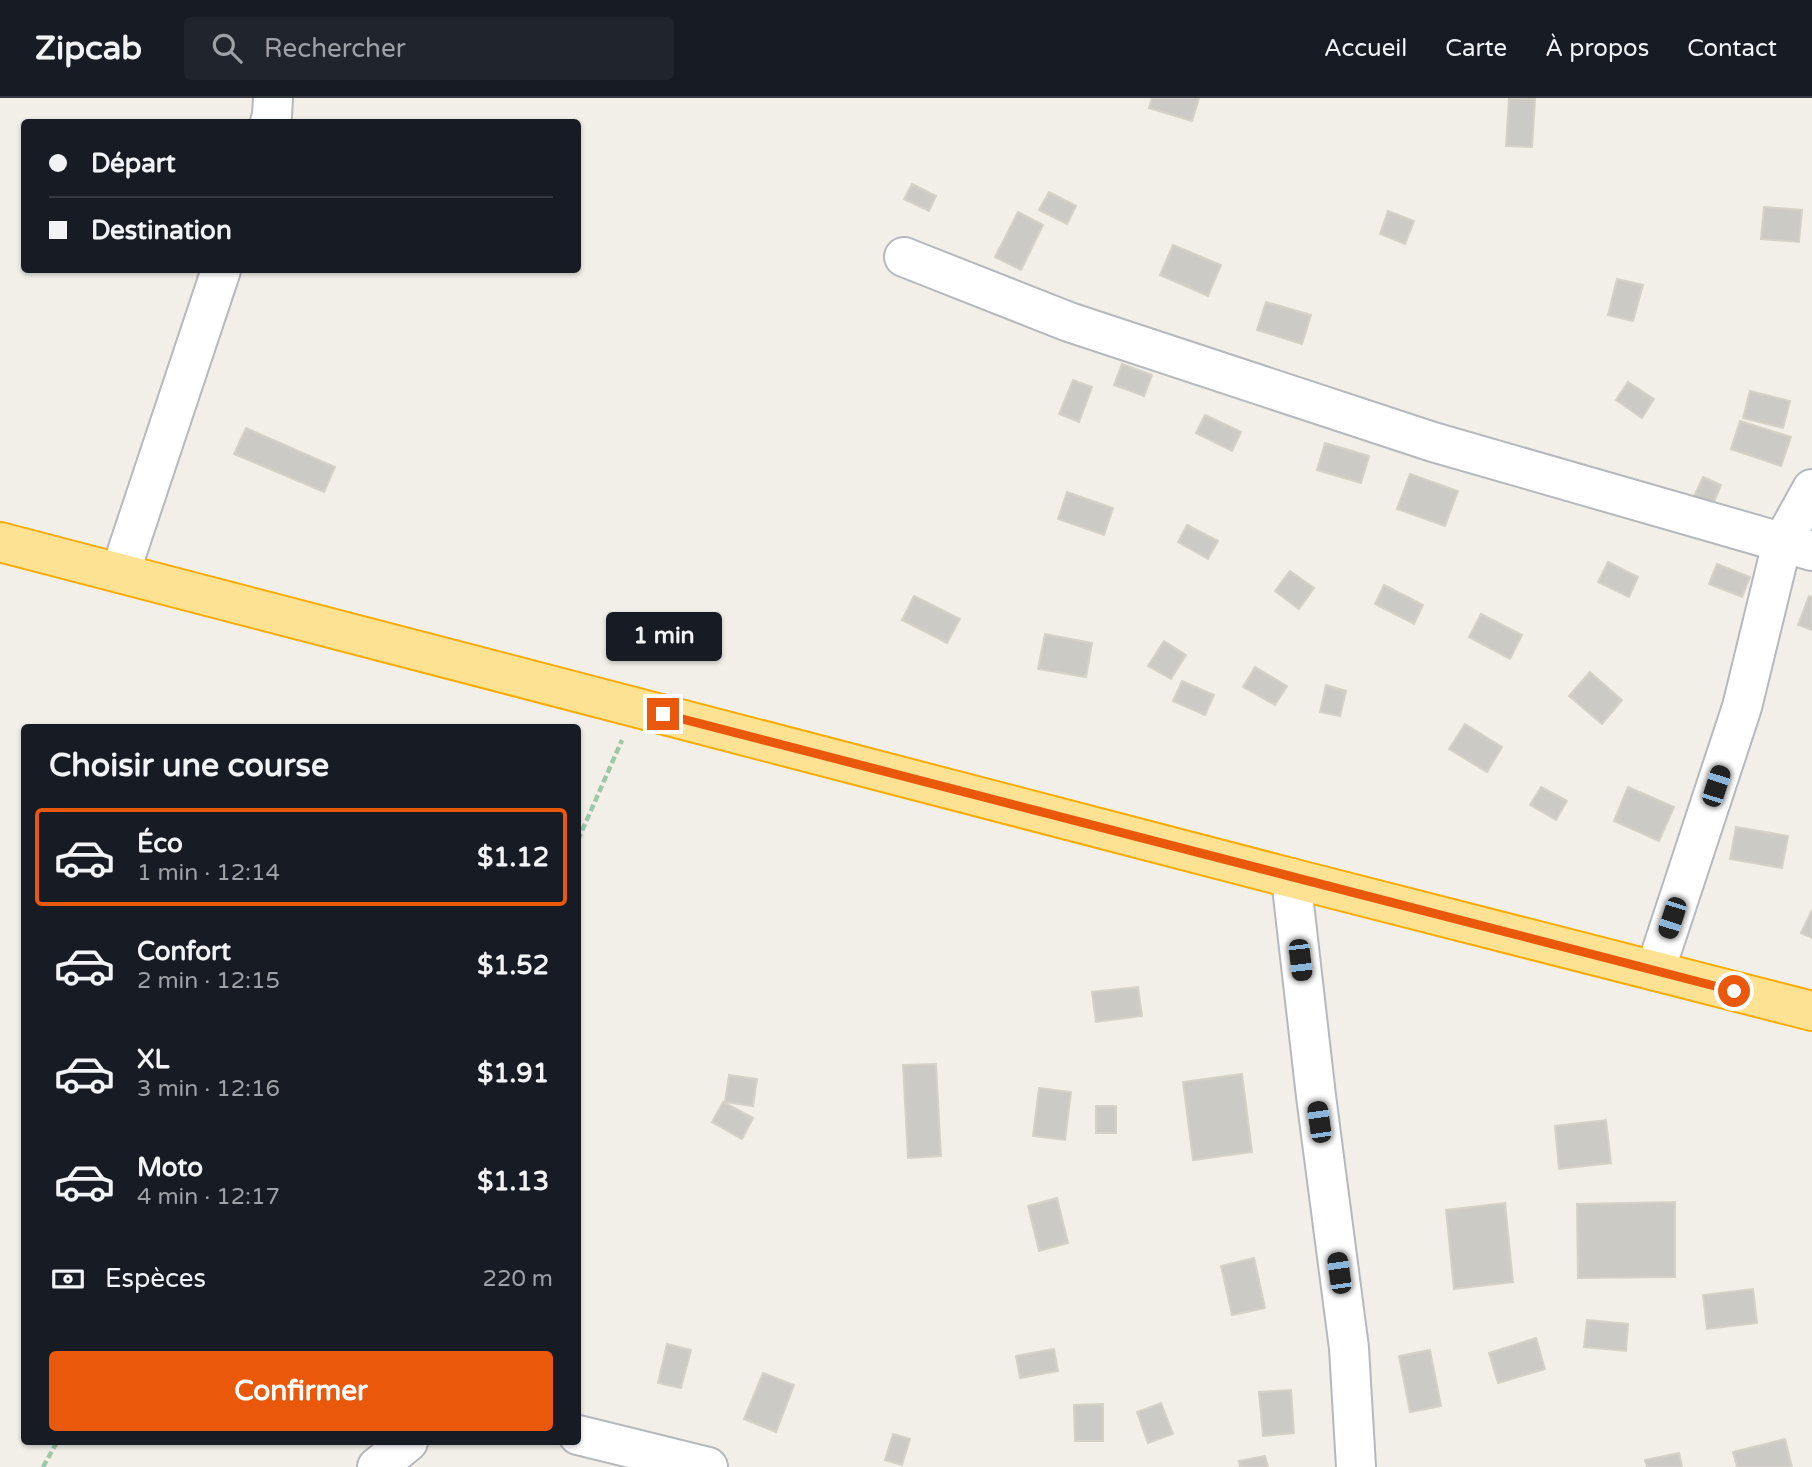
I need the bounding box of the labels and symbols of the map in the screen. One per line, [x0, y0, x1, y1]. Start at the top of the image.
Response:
callout: 1 min [605, 612, 721, 662]
route end [647, 698, 679, 730]
car [1700, 763, 1733, 809]
car [1656, 895, 1689, 941]
car [1288, 938, 1313, 982]
route start [1718, 975, 1750, 1007]
car [1306, 1100, 1333, 1144]
car [1326, 1251, 1353, 1295]

